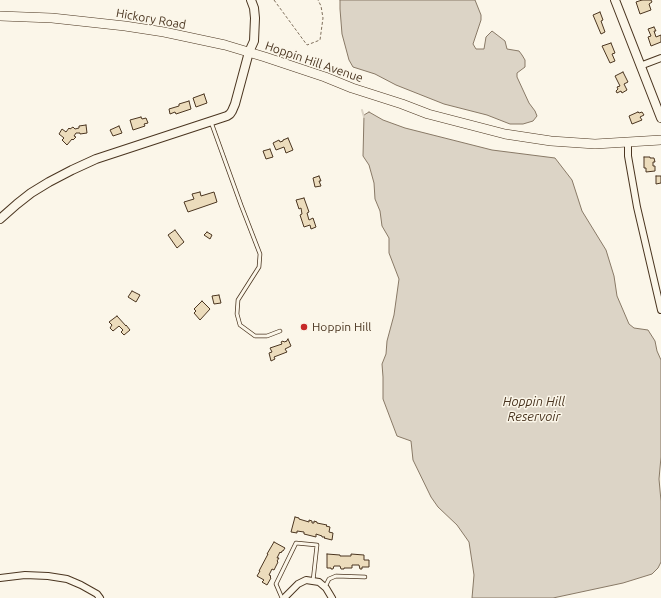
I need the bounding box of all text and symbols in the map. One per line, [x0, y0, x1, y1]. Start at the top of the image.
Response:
street label: Hickory Road [115, 6, 187, 32]
street label: Hoppin Hill Avenue [263, 38, 365, 86]
place label: Hoppin Hill [312, 320, 372, 334]
marker: Hoppin Hill [299, 322, 309, 332]
water label: Hoppin Hill Reservoir [503, 394, 565, 425]

